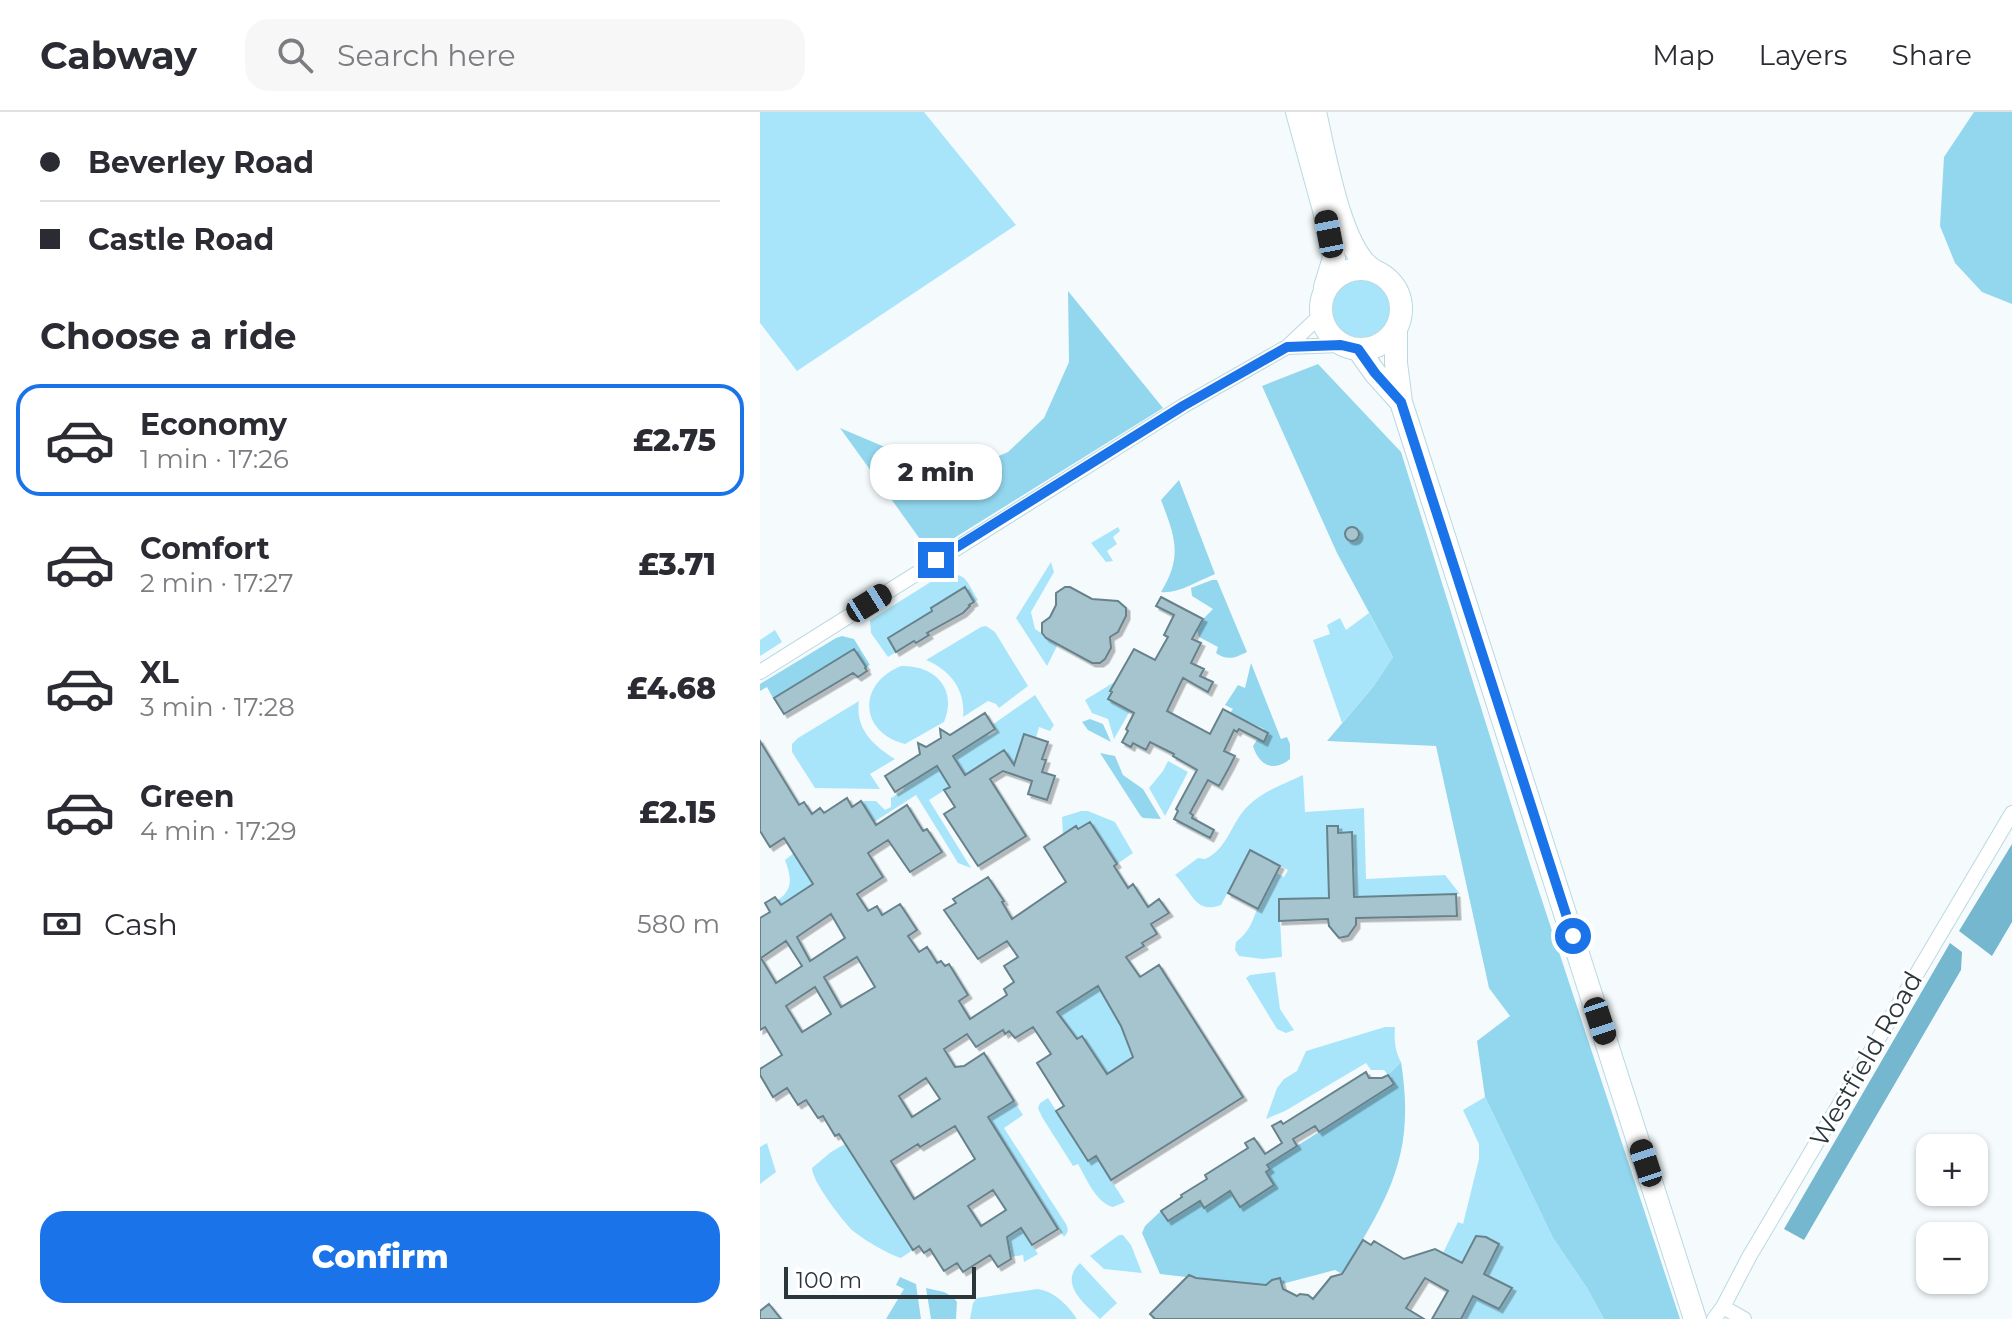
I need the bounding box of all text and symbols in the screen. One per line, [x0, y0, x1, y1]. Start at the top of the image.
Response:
search box [245, 19, 805, 91]
text: Cabway [40, 32, 197, 79]
icon: search [273, 33, 317, 77]
text: Search here [337, 37, 516, 74]
text: Map [1652, 38, 1715, 72]
text: Layers [1759, 38, 1848, 72]
text: Share [1892, 38, 1972, 72]
text: Beverley Road [88, 144, 314, 181]
car [1313, 208, 1345, 260]
text: Castle Road [88, 221, 274, 258]
text: Choose a ride [40, 314, 297, 358]
icon: car [44, 404, 116, 476]
text: Economy [140, 406, 287, 443]
text: £2.75 [633, 422, 716, 459]
text: 1 min · 17:26 [140, 443, 289, 475]
callout: 2 min [870, 444, 1002, 500]
text: 2 min [898, 456, 974, 488]
icon: car [44, 528, 116, 600]
text: Comfort [140, 530, 270, 567]
route end [918, 542, 954, 578]
text: £3.71 [638, 546, 716, 583]
text: 2 min · 17:27 [140, 567, 294, 599]
car [842, 580, 896, 626]
icon: car [44, 652, 116, 724]
text: XL [140, 654, 179, 691]
text: £4.68 [627, 670, 716, 707]
text: 3 min · 17:28 [140, 691, 295, 723]
icon: car [44, 776, 116, 848]
text: Green [140, 778, 234, 815]
text: £2.15 [639, 794, 716, 831]
text: 4 min · 17:29 [140, 815, 297, 847]
icon: cash [40, 902, 84, 946]
text: Cash [104, 906, 178, 943]
text: 580 m [637, 908, 720, 940]
route start [1555, 918, 1591, 954]
street label: Westfield Road [1803, 966, 1929, 1152]
car [1581, 994, 1619, 1048]
map controls [1916, 1134, 1988, 1294]
button: + [1916, 1134, 1988, 1206]
car [1627, 1136, 1665, 1190]
button: Confirm [40, 1211, 720, 1303]
button: − [1916, 1222, 1988, 1294]
scale bar [784, 1263, 976, 1299]
text: 100 m [796, 1267, 862, 1294]

